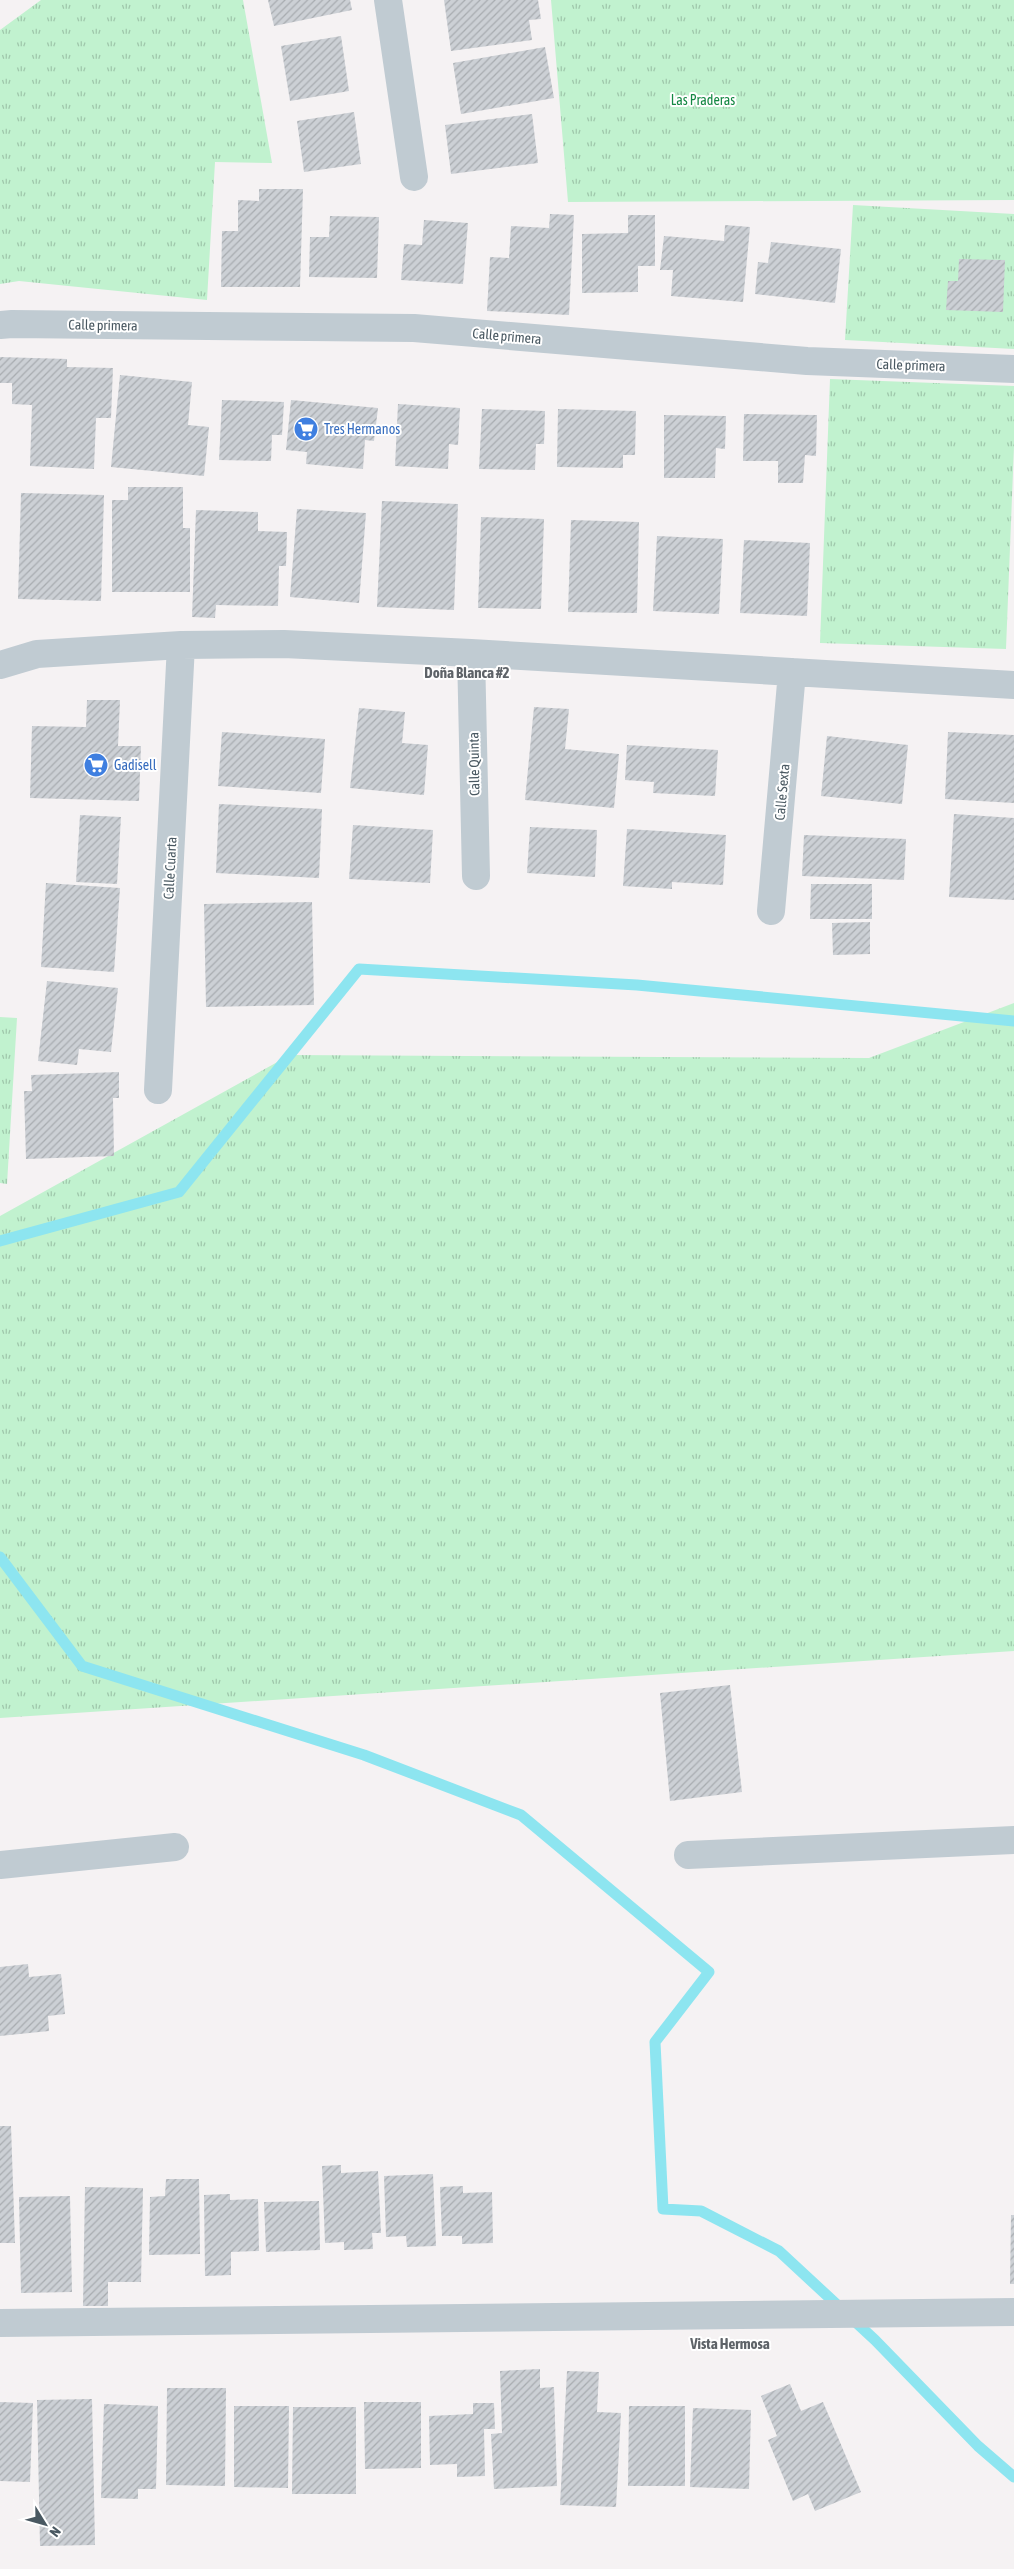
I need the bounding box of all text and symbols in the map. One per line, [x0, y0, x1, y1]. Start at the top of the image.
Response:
park label: Las Praderas [671, 92, 735, 108]
street label: Calle primera [68, 316, 138, 334]
street label: Calle primera [472, 325, 542, 347]
street label: Calle primera [876, 356, 946, 374]
supermarket icon: Tres Hermanos [293, 416, 319, 442]
place label: Tres Hermanos [324, 421, 400, 437]
district label: Doña Blanca #2 [424, 664, 510, 681]
street label: Calle Quinta [465, 732, 483, 796]
supermarket icon: Gadisell [83, 752, 109, 778]
place label: Gadisell [114, 757, 157, 773]
street label: Calle Sexta [772, 763, 792, 821]
street label: Calle Cuarta [160, 836, 180, 900]
district label: Vista Hermosa [689, 2335, 770, 2352]
north arrow [20, 2499, 70, 2549]
text: N [47, 2524, 64, 2540]

